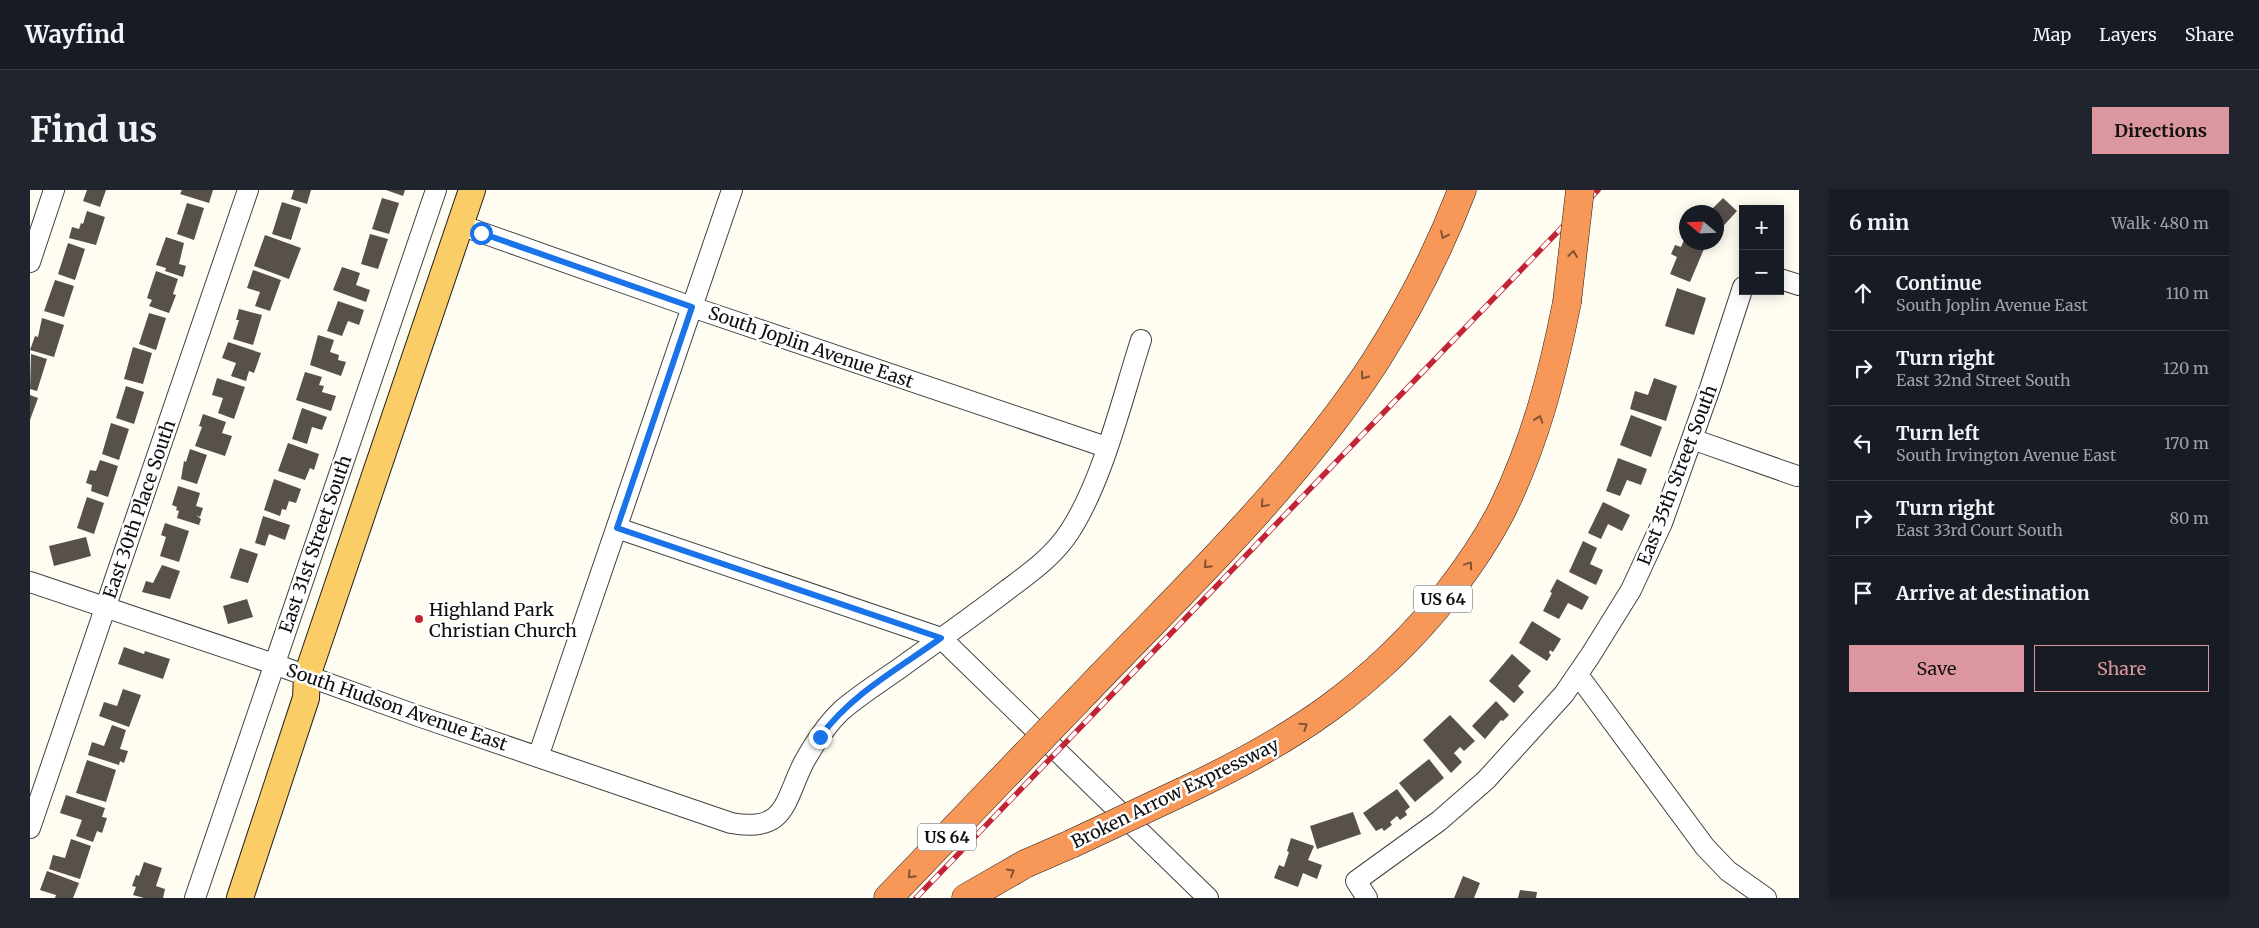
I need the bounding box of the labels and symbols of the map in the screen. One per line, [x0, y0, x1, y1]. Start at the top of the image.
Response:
north arrow [1679, 205, 1724, 250]
route start [470, 222, 493, 245]
one-way arrow [1439, 230, 1450, 239]
one-way arrow [1567, 249, 1578, 257]
street label: South Joplin Avenue East [705, 301, 917, 393]
one-way arrow [1361, 371, 1370, 380]
street label: East 35th Street South [1632, 382, 1722, 568]
one-way arrow [1533, 415, 1543, 423]
street label: East 30th Place South [98, 417, 180, 601]
street label: East 31st Street South [274, 452, 356, 636]
one-way arrow [1260, 498, 1269, 507]
one-way arrow [1204, 559, 1213, 568]
one-way arrow [1463, 561, 1472, 571]
road number: US 64 [1414, 586, 1472, 612]
place label: Highland Park Christian Church [429, 598, 577, 642]
marker: Highland Park Christian Church [413, 613, 425, 625]
street label: South Hudson Avenue East [283, 658, 511, 756]
one-way arrow [1298, 723, 1308, 732]
route end [809, 726, 832, 749]
street label: Broken Arrow Expressway [1067, 732, 1283, 853]
road number: US 64 [918, 824, 976, 850]
one-way arrow [908, 869, 917, 878]
one-way arrow [1006, 869, 1015, 879]

